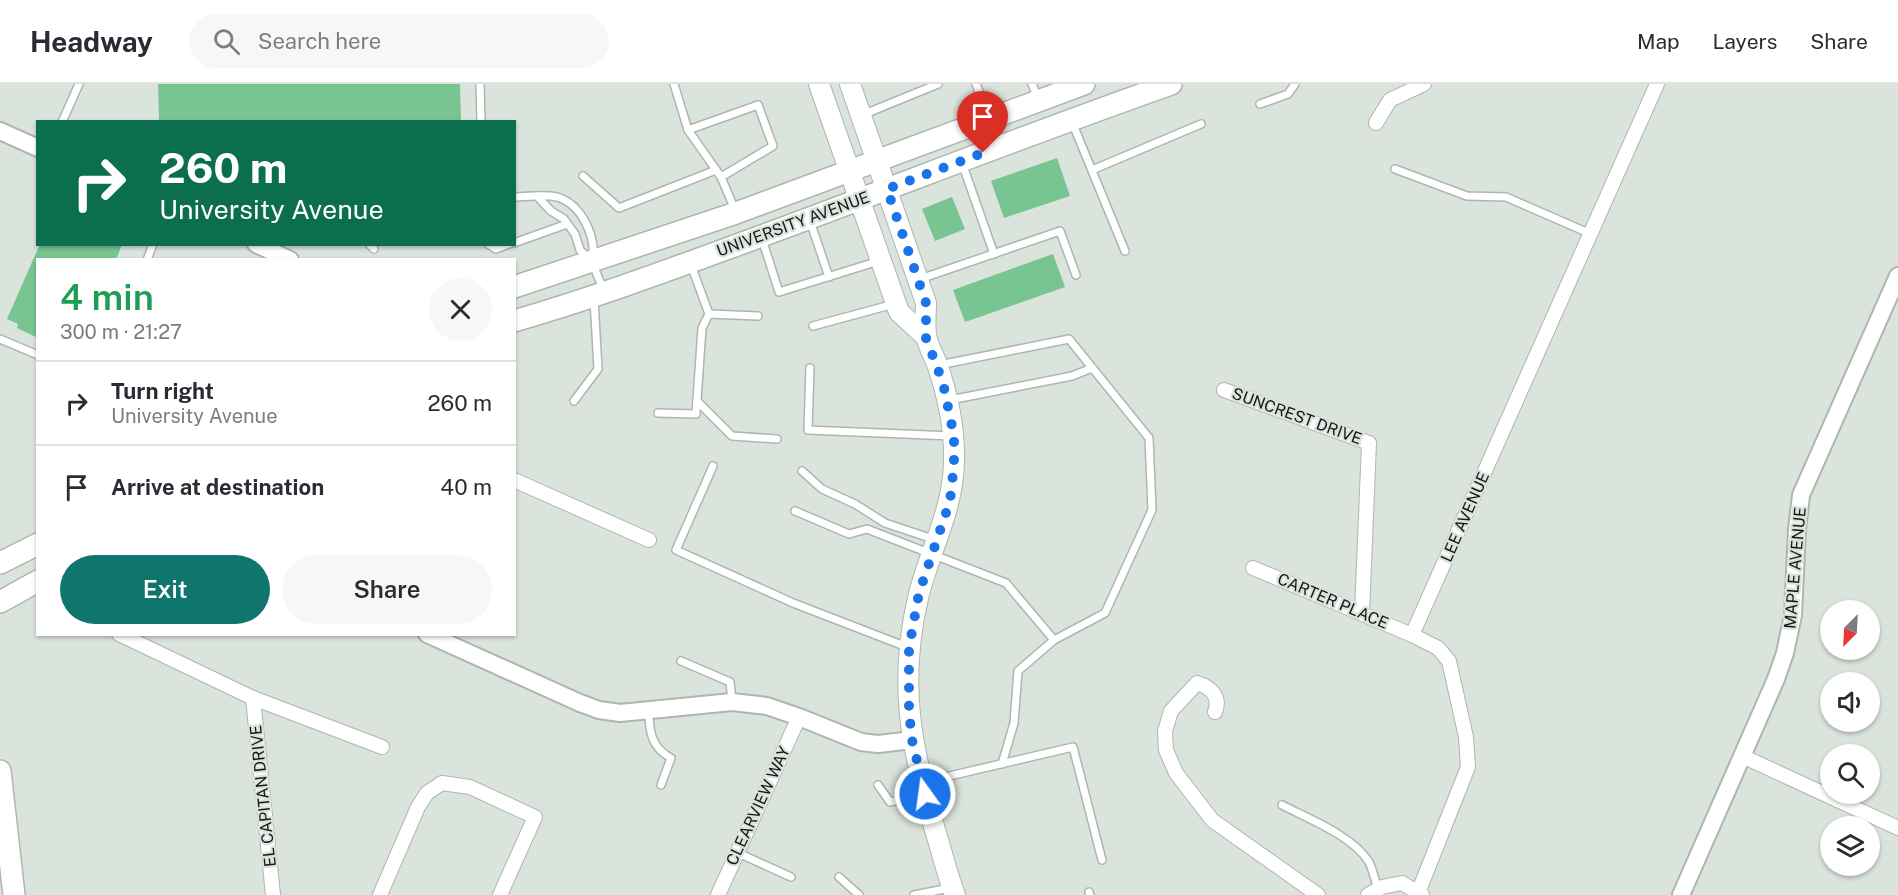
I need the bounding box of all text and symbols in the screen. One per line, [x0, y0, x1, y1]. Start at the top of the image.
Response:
search box [189, 14, 609, 68]
text: Headway [30, 25, 153, 58]
icon: search [210, 25, 243, 58]
text: Search here [258, 28, 381, 54]
text: Map [1637, 29, 1680, 54]
text: Layers [1713, 29, 1777, 54]
text: Share [1810, 29, 1868, 54]
pin [957, 91, 1008, 153]
icon: arrive [966, 100, 999, 133]
text: 260 m [159, 143, 287, 192]
icon: right [60, 144, 138, 222]
street label: UNIVERSITY AVENUE [714, 187, 872, 261]
text: University Avenue [159, 193, 384, 225]
text: 4 min [60, 276, 154, 318]
button: close [429, 278, 492, 341]
text: 300 m · 21:27 [60, 320, 182, 344]
text: Turn right [111, 378, 214, 404]
street label: SUNCREST DRIVE [1229, 384, 1365, 448]
icon: right [60, 387, 93, 420]
text: 260 m [427, 390, 492, 416]
text: University Avenue [111, 404, 278, 428]
street label: LEE AVENUE [1437, 469, 1493, 565]
icon: arrive [60, 471, 93, 504]
text: Arrive at destination [111, 474, 324, 500]
text: 40 m [440, 474, 492, 500]
street label: MAPLE AVENUE [1780, 506, 1810, 630]
button: Exit [60, 555, 270, 624]
button: Share [282, 555, 492, 624]
street label: CARTER PLACE [1275, 569, 1391, 633]
north arrow [1820, 600, 1880, 660]
map controls [1820, 600, 1880, 876]
button: sound [1820, 672, 1880, 732]
street label: EL CAPITAN DRIVE [246, 724, 280, 868]
street label: CLEARVIEW WAY [722, 743, 794, 869]
button: search [1820, 744, 1880, 804]
position arrow [893, 762, 957, 826]
button: layers [1820, 816, 1880, 876]

